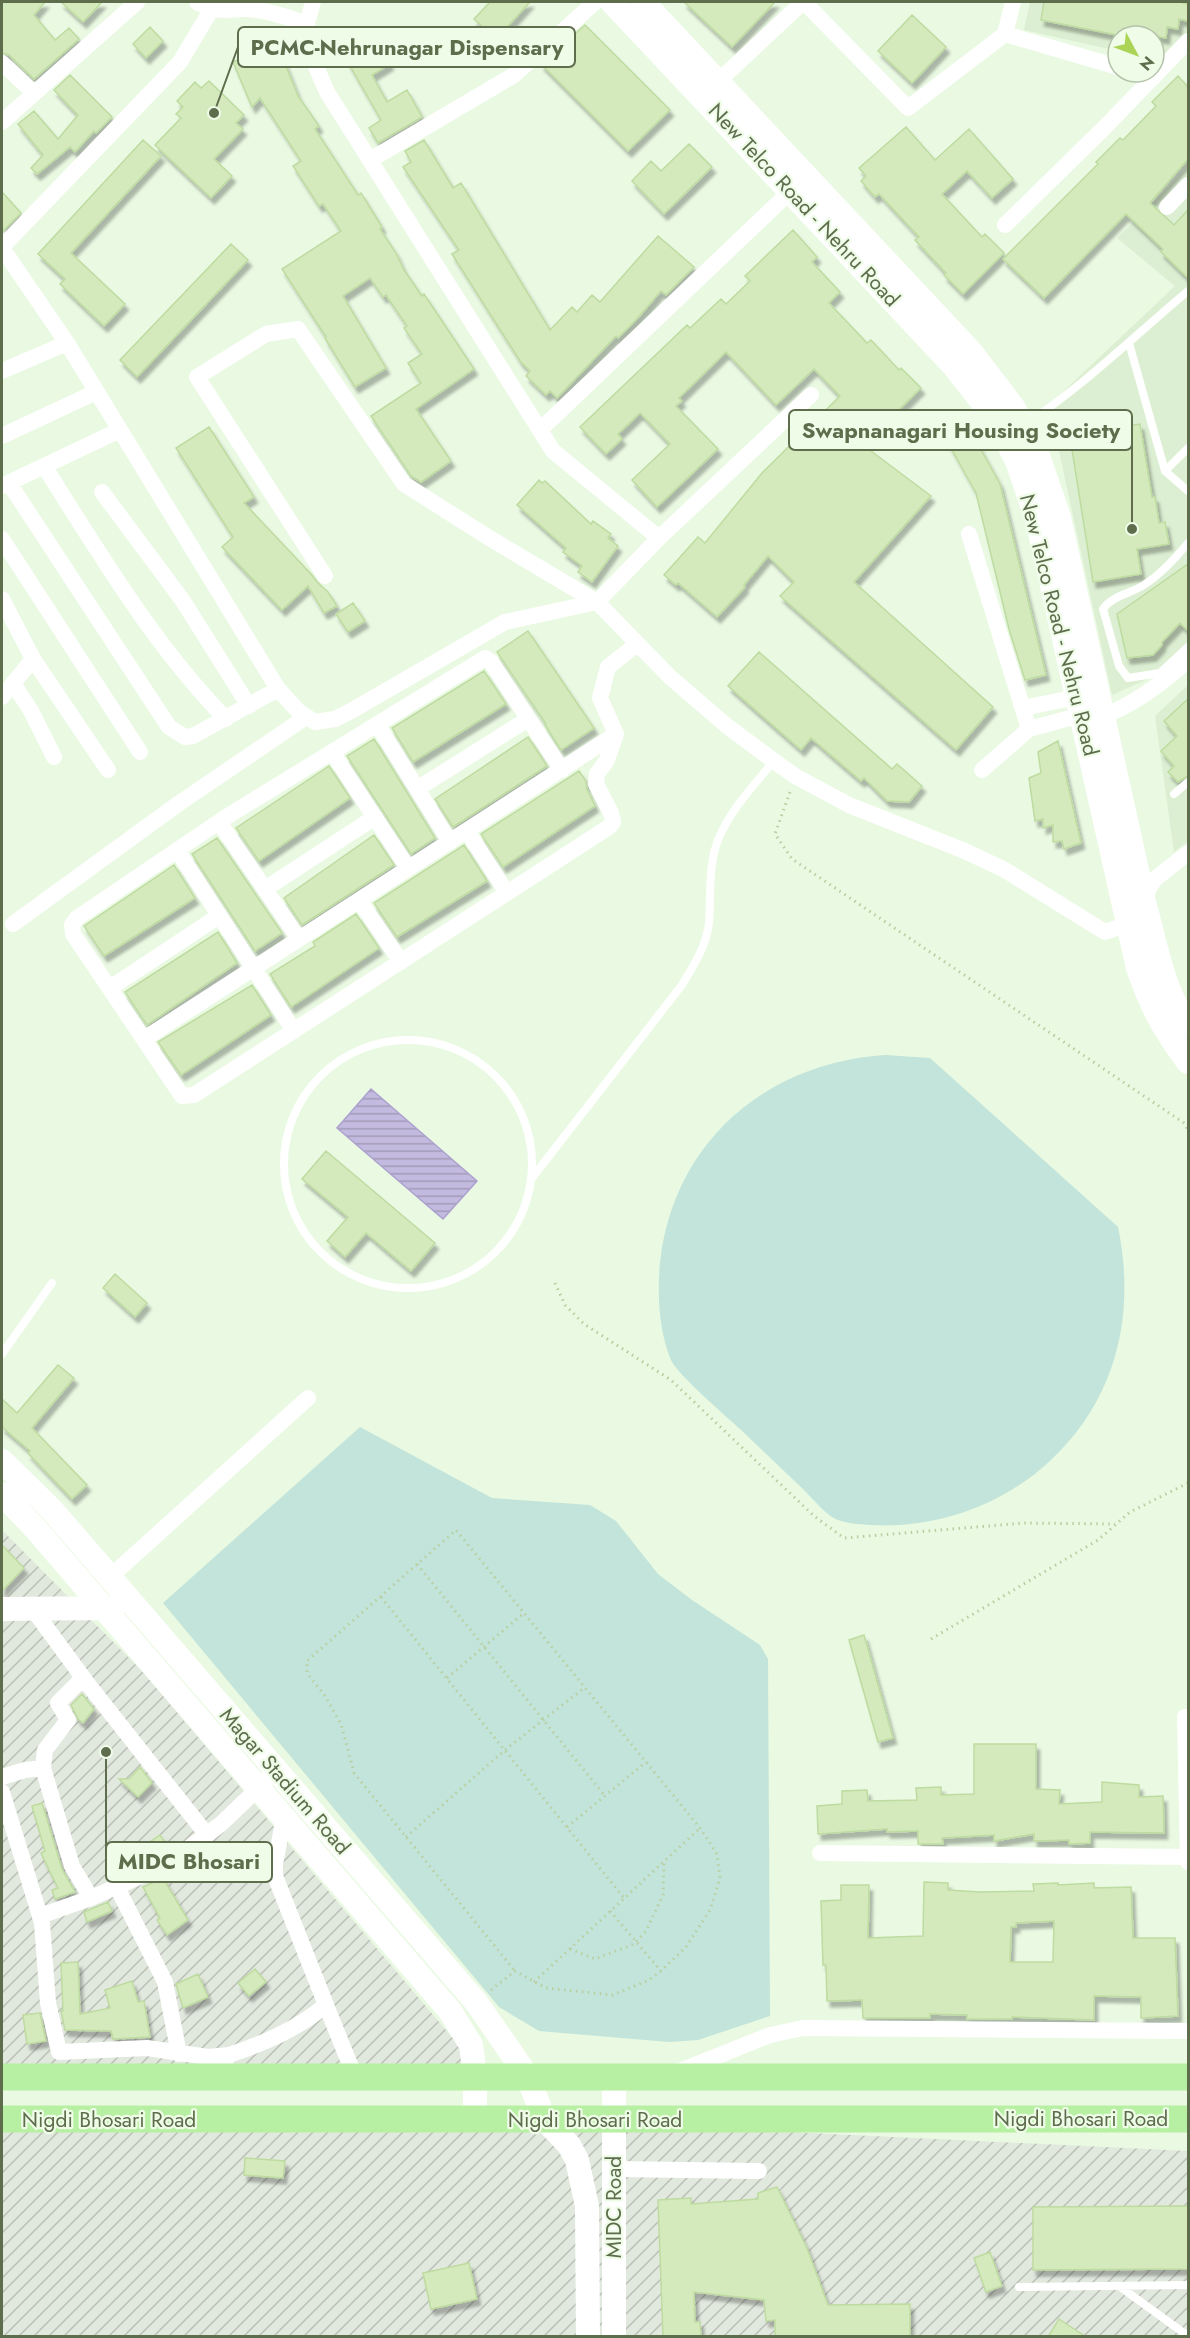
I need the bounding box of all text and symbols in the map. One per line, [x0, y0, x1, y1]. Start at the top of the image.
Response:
north arrow [1106, 24, 1166, 84]
callout: PCMC-Nehrunagar Dispensary [238, 27, 575, 67]
text: PCMC-Nehrunagar Dispensary [251, 31, 564, 63]
text: N [1134, 51, 1160, 76]
street label: New Telco Road - Nehru Road [701, 97, 907, 313]
callout: Swapnanagari Housing Society [789, 410, 1132, 450]
text: Swapnanagari Housing Society [802, 414, 1121, 446]
street label: New Telco Road - Nehru Road [1012, 491, 1106, 759]
street label: Magar Stadium Road [213, 1701, 357, 1861]
callout: MIDC Bhosari [106, 1842, 272, 1882]
text: MIDC Bhosari [118, 1845, 260, 1877]
street label: Nigdi Bhosari Road [994, 2104, 1168, 2134]
street label: Nigdi Bhosari Road [22, 2105, 196, 2135]
street label: Nigdi Bhosari Road [508, 2105, 682, 2135]
street label: MIDC Road [599, 2156, 629, 2258]

